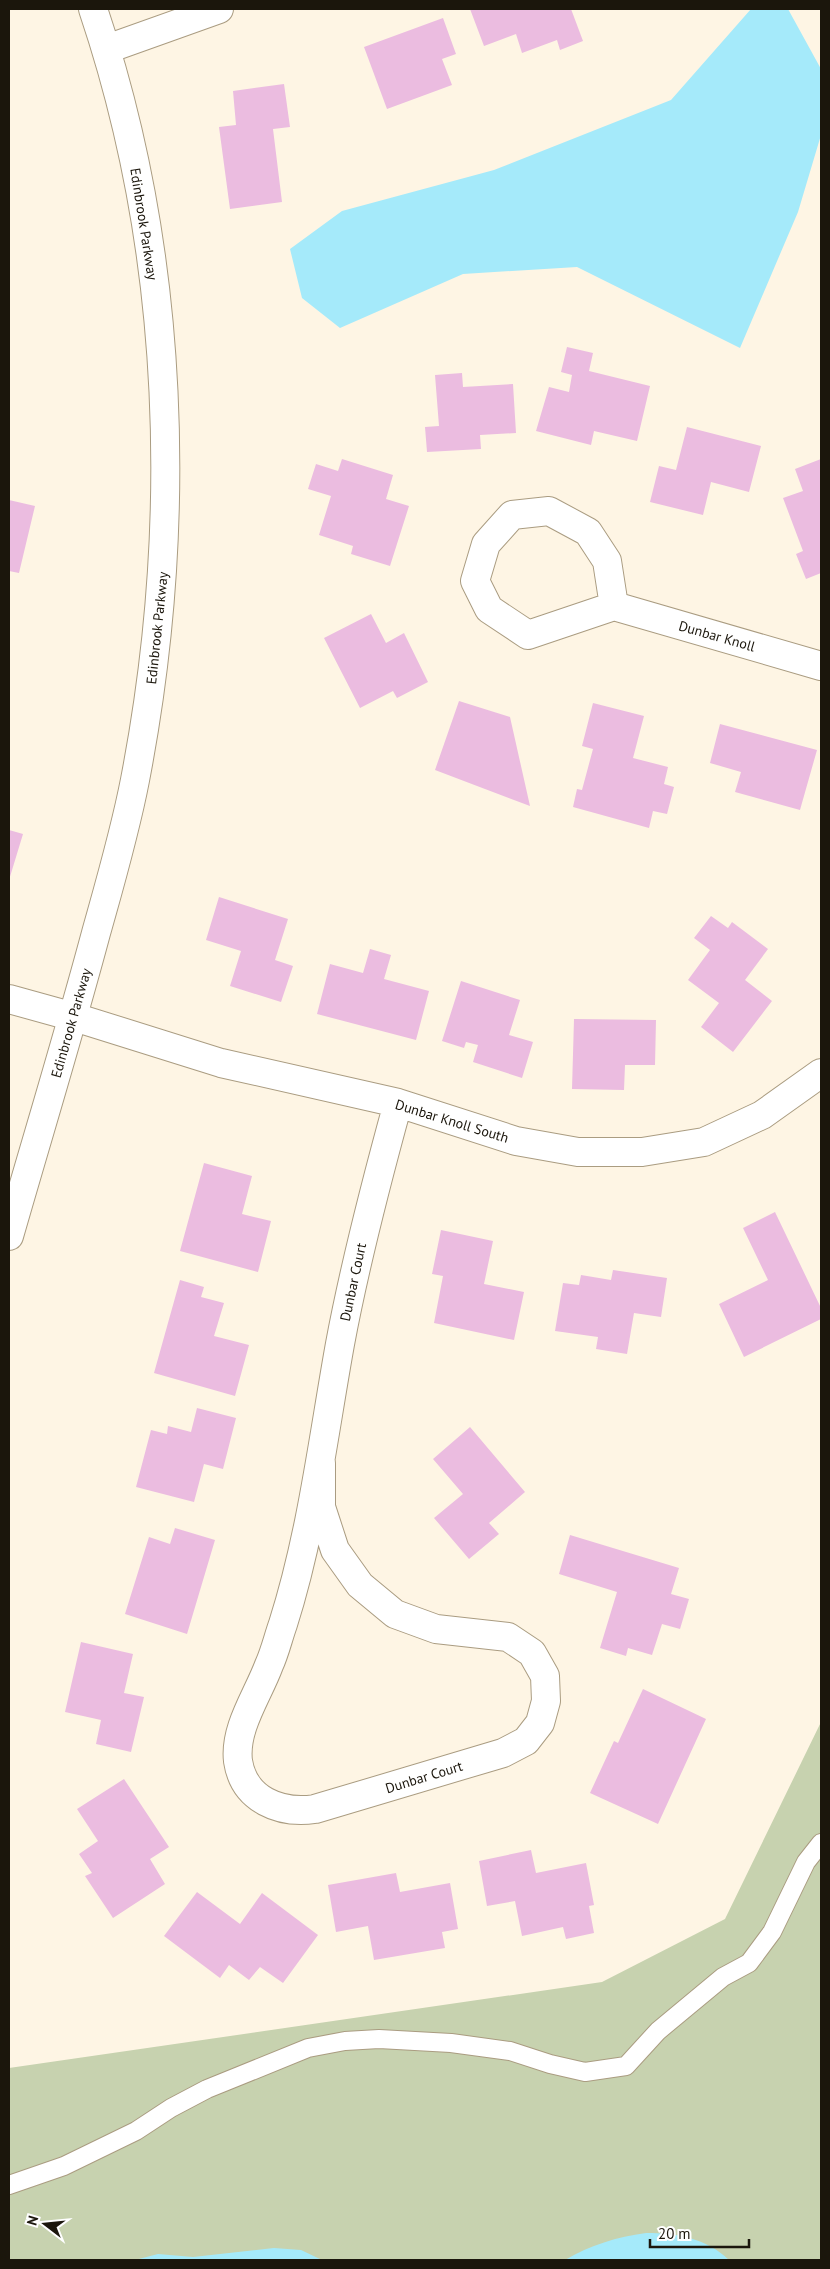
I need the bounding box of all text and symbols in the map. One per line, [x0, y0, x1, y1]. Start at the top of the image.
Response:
street label: Edinbrook Parkway [126, 167, 162, 282]
street label: Edinbrook Parkway [142, 570, 172, 685]
street label: Dunbar Knoll [677, 616, 757, 656]
street label: Edinbrook Parkway [47, 966, 95, 1080]
street label: Dunbar Knoll South [393, 1095, 511, 1147]
street label: Dunbar Court [336, 1241, 370, 1323]
street label: Dunbar Court [383, 1757, 465, 1797]
north arrow [20, 2199, 70, 2249]
text: N [23, 2214, 42, 2227]
scale bar [650, 2216, 749, 2248]
text: 20 m [658, 2224, 691, 2243]

